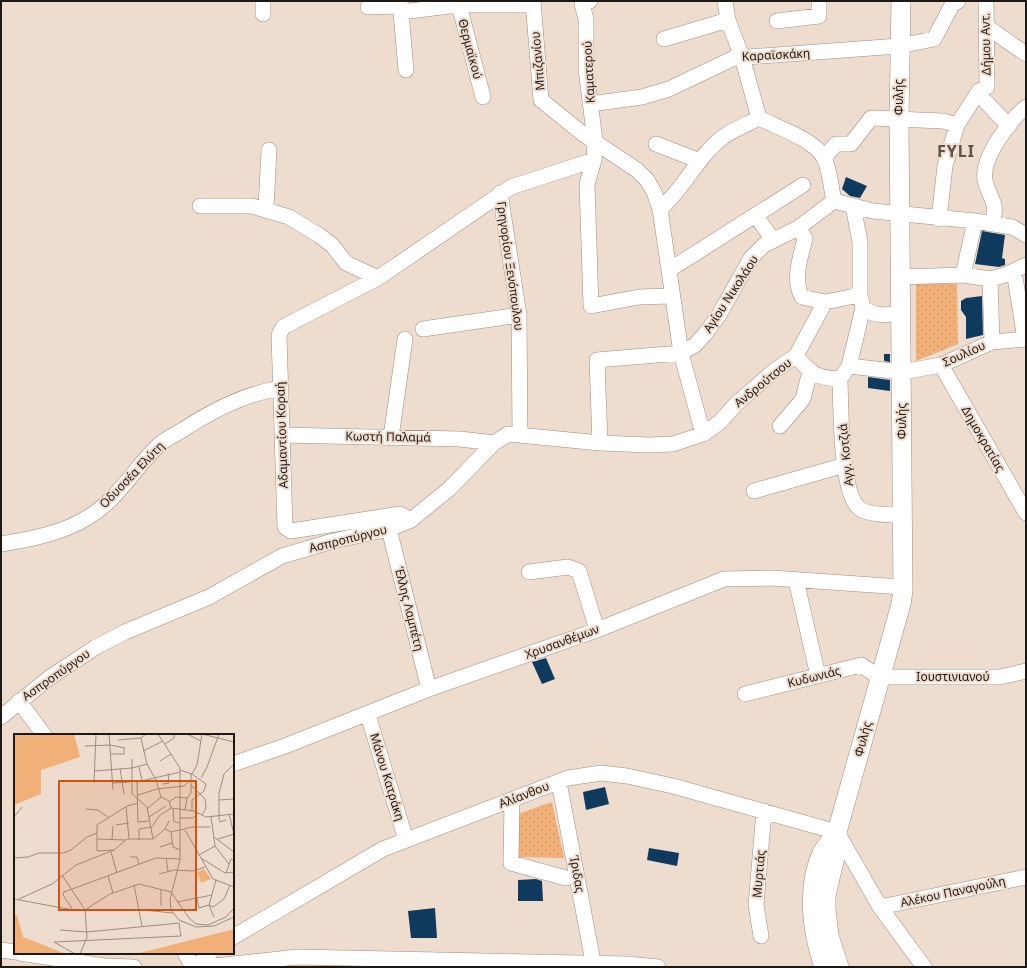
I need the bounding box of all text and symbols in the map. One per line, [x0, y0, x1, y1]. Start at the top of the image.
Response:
street label: Δήμου Αντ. [976, 13, 995, 75]
street label: Θερμαϊκού [454, 17, 487, 81]
street label: Μπιζανίου [526, 31, 549, 91]
street label: Καματερού [578, 40, 599, 104]
street label: Καραϊσκάκη [741, 44, 811, 65]
street label: Φυλής [890, 79, 907, 115]
district label: FYLI [937, 140, 975, 162]
street label: Γρηγορίου Ξενόπουλου [493, 200, 528, 332]
street label: Αγίου Νικολάου [699, 252, 762, 336]
street label: Σουλίου [940, 337, 988, 371]
street label: Ανδρούτσου [730, 354, 795, 411]
street label: Αδαμαντίου Κοραή [271, 381, 292, 489]
street label: Φυλής [893, 403, 910, 439]
street label: Δημοκρατίας [958, 403, 1009, 475]
street label: Αγγ. Κοτζιά [834, 422, 857, 487]
street label: Κωστή Παλαμά [345, 427, 431, 446]
street label: Οδυσσέα Ελύτη [95, 437, 168, 512]
street label: Ασπροπύργου [307, 521, 389, 556]
street label: Έλλης Λαμπέτη [391, 565, 428, 653]
street label: Χρυσανθέμων [522, 620, 601, 663]
street label: Ασπροπύργου [18, 645, 93, 704]
street label: Κυδωνιάς [786, 662, 842, 691]
street label: Ιουστινιανού [916, 668, 990, 685]
street label: Φυλής [850, 719, 875, 759]
street label: Μάνου Κατράκη [366, 731, 409, 823]
inset map [14, 734, 234, 954]
street label: Αλίανθου [496, 777, 552, 812]
street label: Μυρτιάς [748, 849, 769, 899]
street label: Ίριδας [566, 854, 589, 894]
street label: Αλέκου Παναγούλη [899, 872, 1007, 911]

